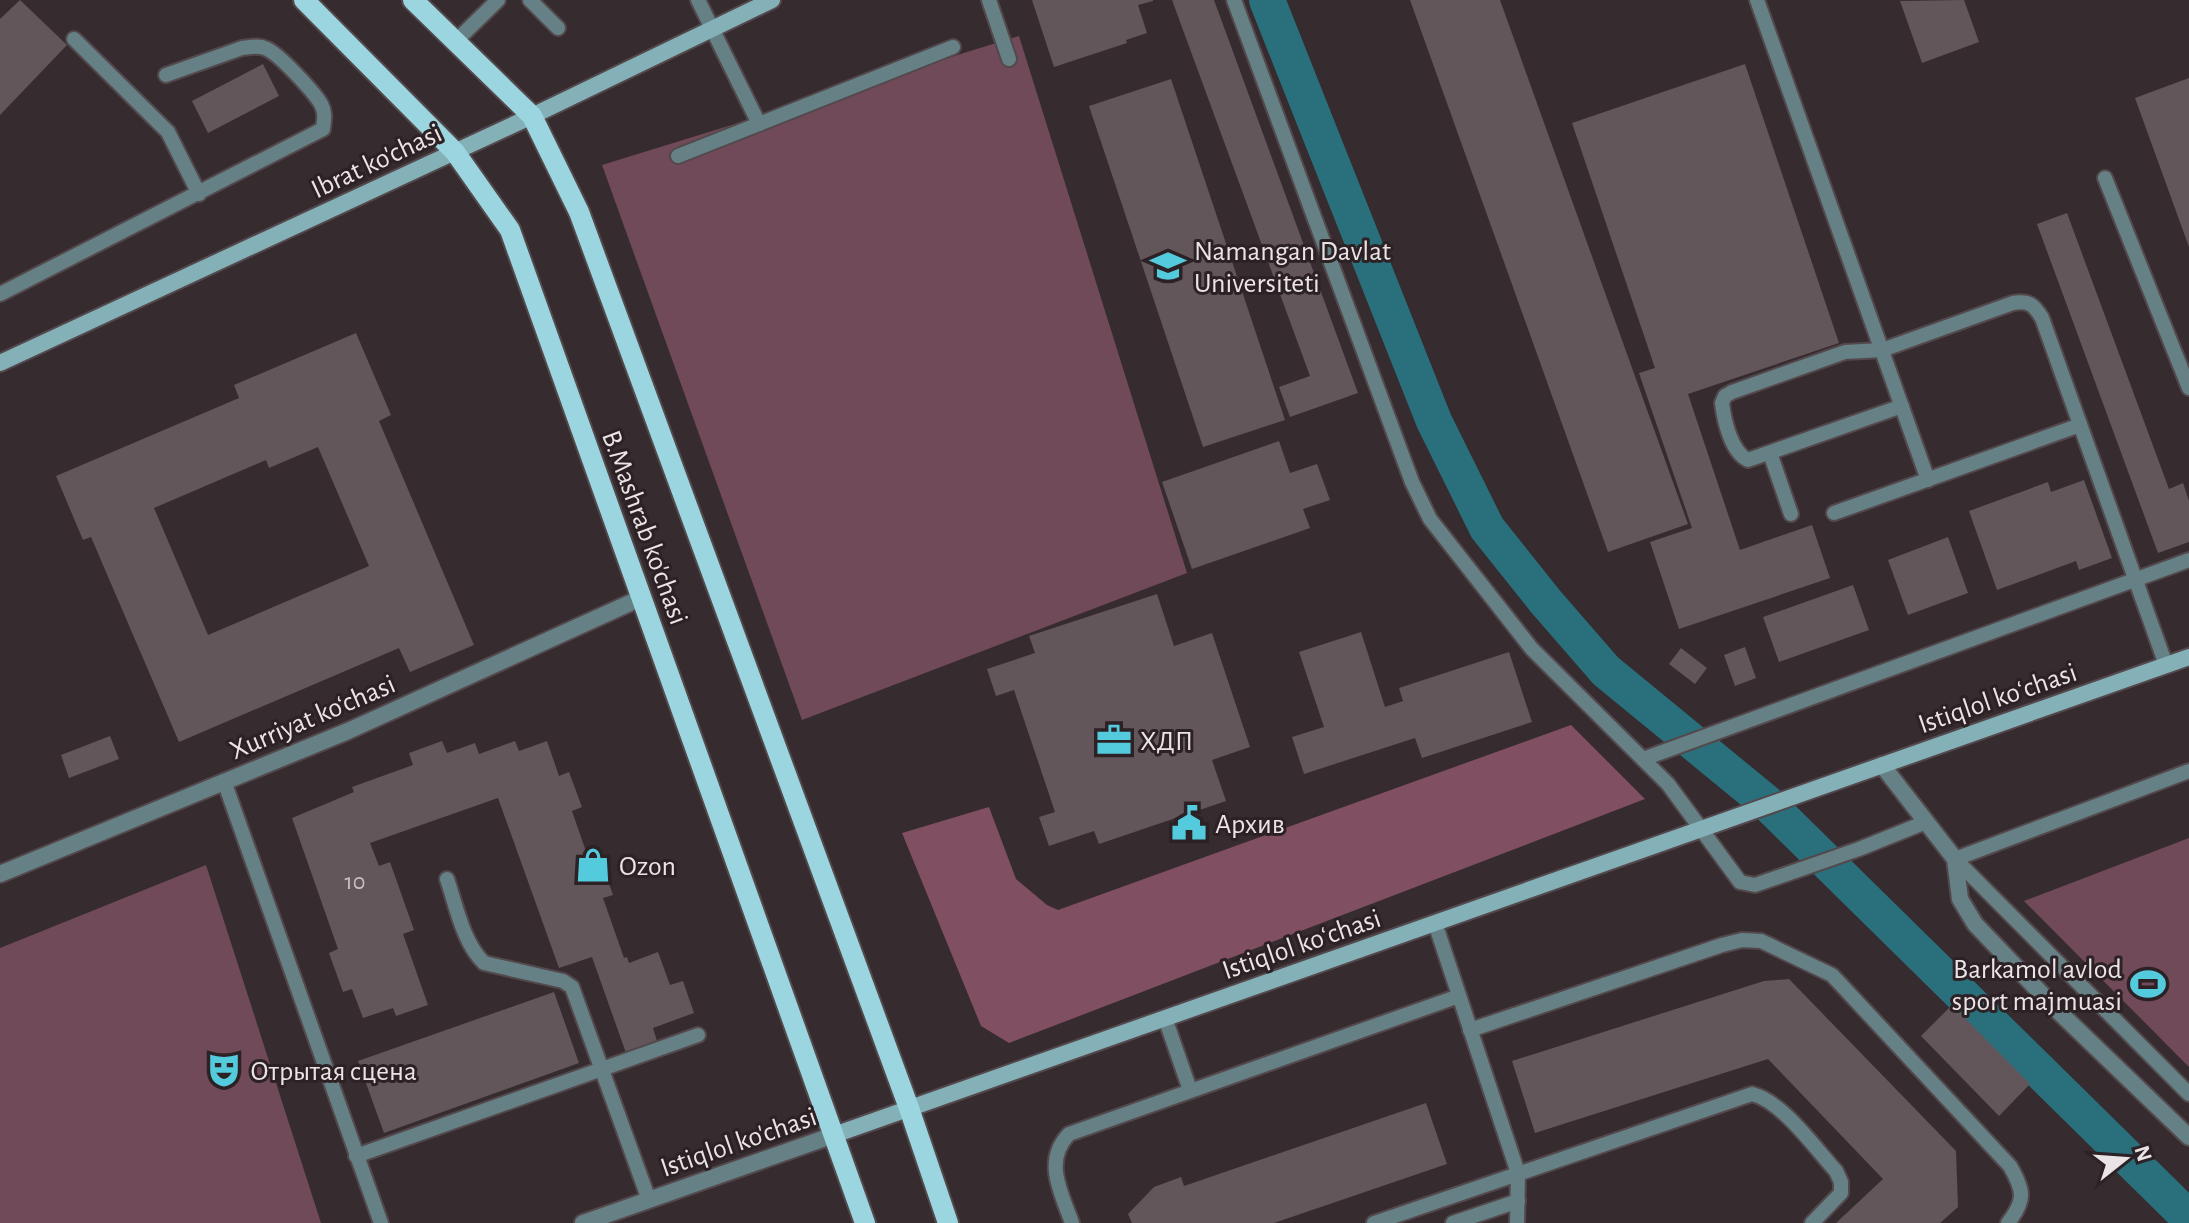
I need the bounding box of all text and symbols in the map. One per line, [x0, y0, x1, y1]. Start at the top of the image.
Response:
street label: Ibrat ko'chasi [307, 119, 446, 204]
place label: Namangan Davlat Universiteti [1194, 238, 1391, 298]
school or university icon: Namangan Davlat Universiteti [1149, 247, 1187, 285]
street label: B.Mashrab ko'chasi [596, 427, 692, 628]
street label: Istiqlol koʻchasi [1915, 659, 2081, 739]
street label: Xurriyat ko‘chasi [226, 670, 400, 765]
office icon: ХДП [1095, 721, 1133, 759]
place label: ХДП [1140, 728, 1193, 756]
public building icon: Архив [1170, 804, 1208, 842]
place label: Архив [1215, 811, 1285, 839]
shop icon: Ozon [574, 846, 612, 884]
place label: Ozon [619, 853, 676, 881]
house number: 10 [345, 870, 365, 894]
street label: Istiqlol koʻchasi [1219, 905, 1385, 985]
place label: Barkamol avlod sport majmuasi [1952, 956, 2122, 1016]
sports icon: Barkamol avlod sport majmuasi [2129, 965, 2167, 1003]
theatre icon: Отрытая сцена [205, 1051, 243, 1089]
place label: Отрытая сцена [250, 1058, 417, 1086]
street label: Istiqlol ko'chasi [657, 1103, 820, 1183]
north arrow [2085, 1119, 2165, 1199]
text: N [2130, 1143, 2156, 1164]

